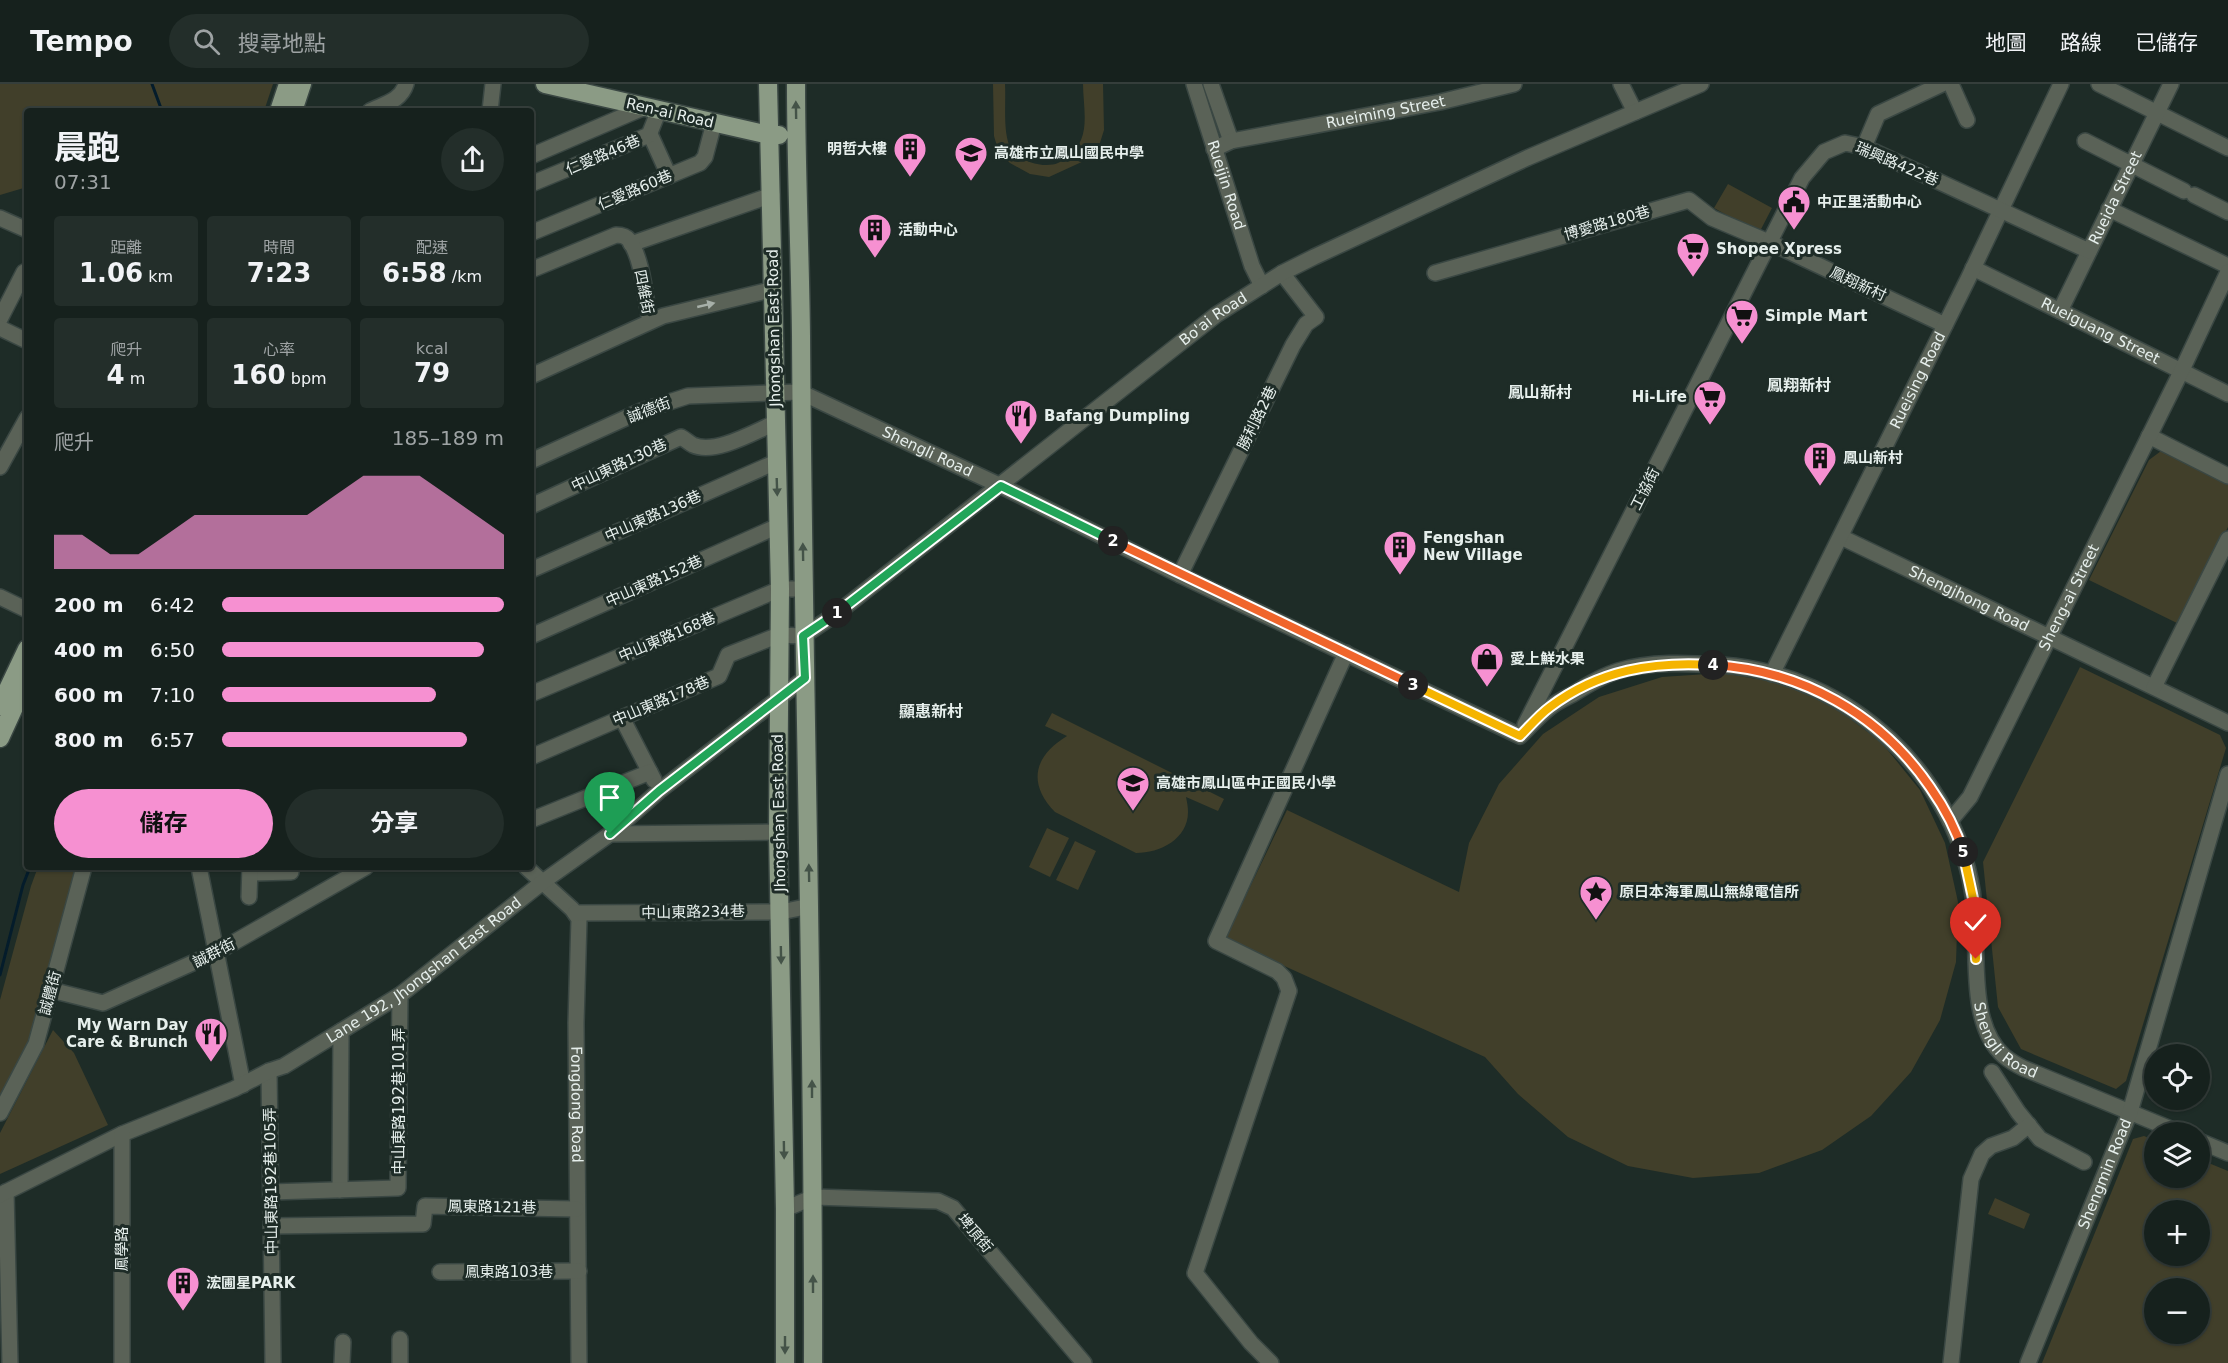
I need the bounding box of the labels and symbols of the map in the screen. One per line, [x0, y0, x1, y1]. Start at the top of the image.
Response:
street label: Rueiming Street [1324, 92, 1447, 132]
street label: Ren-ai Road [624, 94, 716, 132]
one-way arrow [791, 100, 801, 119]
street label: 仁愛路46巷 [563, 131, 643, 179]
building icon: 明哲大樓 [892, 131, 928, 178]
school or university icon: 高雄市立鳳山國民中學 [953, 135, 989, 182]
street label: Rueijin Road [1203, 138, 1249, 232]
street label: 瑞興路422巷 [1853, 138, 1941, 190]
place label: 明哲大樓 [827, 140, 887, 158]
place label: 高雄市立鳳山國民中學 [994, 144, 1144, 162]
street label: Rueida Street [2085, 148, 2146, 247]
street label: 仁愛路60巷 [595, 166, 675, 214]
public building icon: 中正里活動中心 [1776, 184, 1812, 231]
place label: 中正里活動中心 [1817, 193, 1922, 211]
street label: 博愛路180巷 [1562, 202, 1652, 244]
building icon: 活動中心 [857, 212, 893, 259]
place label: 活動中心 [898, 221, 958, 239]
supermarket icon: Shopee Xpress [1675, 231, 1711, 278]
place label: Shopee Xpress [1716, 240, 1842, 258]
street label: Jhongshan East Road [764, 249, 784, 408]
street label: 鳳翔新村 [1827, 263, 1889, 305]
street label: 四維街 [631, 268, 657, 316]
street label: Bo'ai Road [1176, 289, 1251, 349]
street label: Rueiguang Street [2038, 294, 2163, 368]
supermarket icon: Simple Mart [1724, 298, 1760, 345]
one-way arrow [697, 300, 716, 310]
place label: Simple Mart [1765, 307, 1867, 325]
street label: Rueising Road [1886, 329, 1949, 432]
district label: 鳳翔新村 [1767, 376, 1831, 395]
supermarket icon: Hi-Life [1692, 379, 1728, 426]
street label: 勝利路2巷 [1234, 383, 1280, 453]
district label: 鳳山新村 [1508, 383, 1572, 402]
place label: Hi-Life [1632, 388, 1687, 406]
street label: 誠德街 [625, 394, 673, 426]
restaurant icon: Bafang Dumpling [1003, 398, 1039, 445]
place label: Bafang Dumpling [1044, 407, 1190, 425]
street label: Shengli Road [879, 423, 976, 481]
street label: 中山東路130巷 [568, 435, 670, 495]
building icon: 鳳山新村 [1802, 440, 1838, 487]
place label: 鳳山新村 [1843, 449, 1903, 467]
street label: 工協街 [1627, 465, 1663, 513]
one-way arrow [772, 478, 781, 497]
street label: 中山東路136巷 [602, 487, 704, 545]
pin: 2 [1098, 526, 1128, 556]
building icon: Fengshan New Village [1382, 529, 1418, 576]
place label: Fengshan New Village [1423, 529, 1523, 564]
street label: Sheng-ai Street [2035, 541, 2103, 654]
one-way arrow [799, 542, 808, 561]
street label: 中山東路152巷 [603, 552, 705, 610]
street label: Shengjhong Road [1906, 562, 2032, 635]
pin: 1 [822, 598, 852, 628]
street label: 中山東路168巷 [616, 608, 718, 666]
shop icon: 愛上鮮水果 [1469, 641, 1505, 688]
place label: 愛上鮮水果 [1510, 650, 1585, 668]
pin: 4 [1698, 650, 1728, 680]
pin: 3 [1398, 670, 1428, 700]
street label: 中山東路178巷 [610, 672, 712, 730]
district label: 顯惠新村 [899, 702, 963, 721]
street label: Jhongshan East Road [769, 734, 789, 893]
school or university icon: 高雄市鳳山區中正國民小學 [1115, 765, 1151, 812]
pin [584, 772, 635, 834]
place label: 高雄市鳳山區中正國民小學 [1156, 774, 1336, 792]
pin: 5 [1948, 837, 1978, 867]
one-way arrow [805, 863, 814, 882]
place icon: 原日本海軍鳳山無線電信所 [1578, 874, 1614, 921]
place label: 原日本海軍鳳山無線電信所 [1619, 883, 1799, 901]
street label: Lane 192, Jhongshan East Road [323, 893, 525, 1047]
pin [1950, 897, 2001, 959]
street label: 中山東路234巷 [641, 902, 745, 922]
street label: 誠群街 [190, 935, 238, 971]
one-way arrow [776, 946, 786, 965]
street label: 誠體街 [35, 969, 65, 1017]
street label: Shengli Road [1970, 1001, 2040, 1082]
place label: My Warn Day Care & Brunch [66, 1016, 188, 1051]
restaurant icon: My Warn Day Care & Brunch [193, 1016, 229, 1063]
street label: 中山東路192巷101弄 [390, 1027, 408, 1175]
street label: Fongdong Road [567, 1046, 586, 1163]
one-way arrow [807, 1079, 817, 1098]
street label: 中山東路192巷105弄 [261, 1107, 281, 1255]
street label: Shengmin Road [2074, 1116, 2135, 1232]
one-way arrow [779, 1141, 789, 1160]
street label: 鳳東路121巷 [448, 1197, 536, 1217]
street label: 埤頂街 [954, 1210, 996, 1256]
street label: 鳳學路 [113, 1226, 131, 1272]
street label: 鳳東路103巷 [465, 1263, 553, 1281]
building icon: 浤圃星PARK [165, 1265, 201, 1312]
place label: 浤圃星PARK [206, 1274, 297, 1292]
one-way arrow [808, 1274, 818, 1293]
one-way arrow [780, 1336, 790, 1355]

